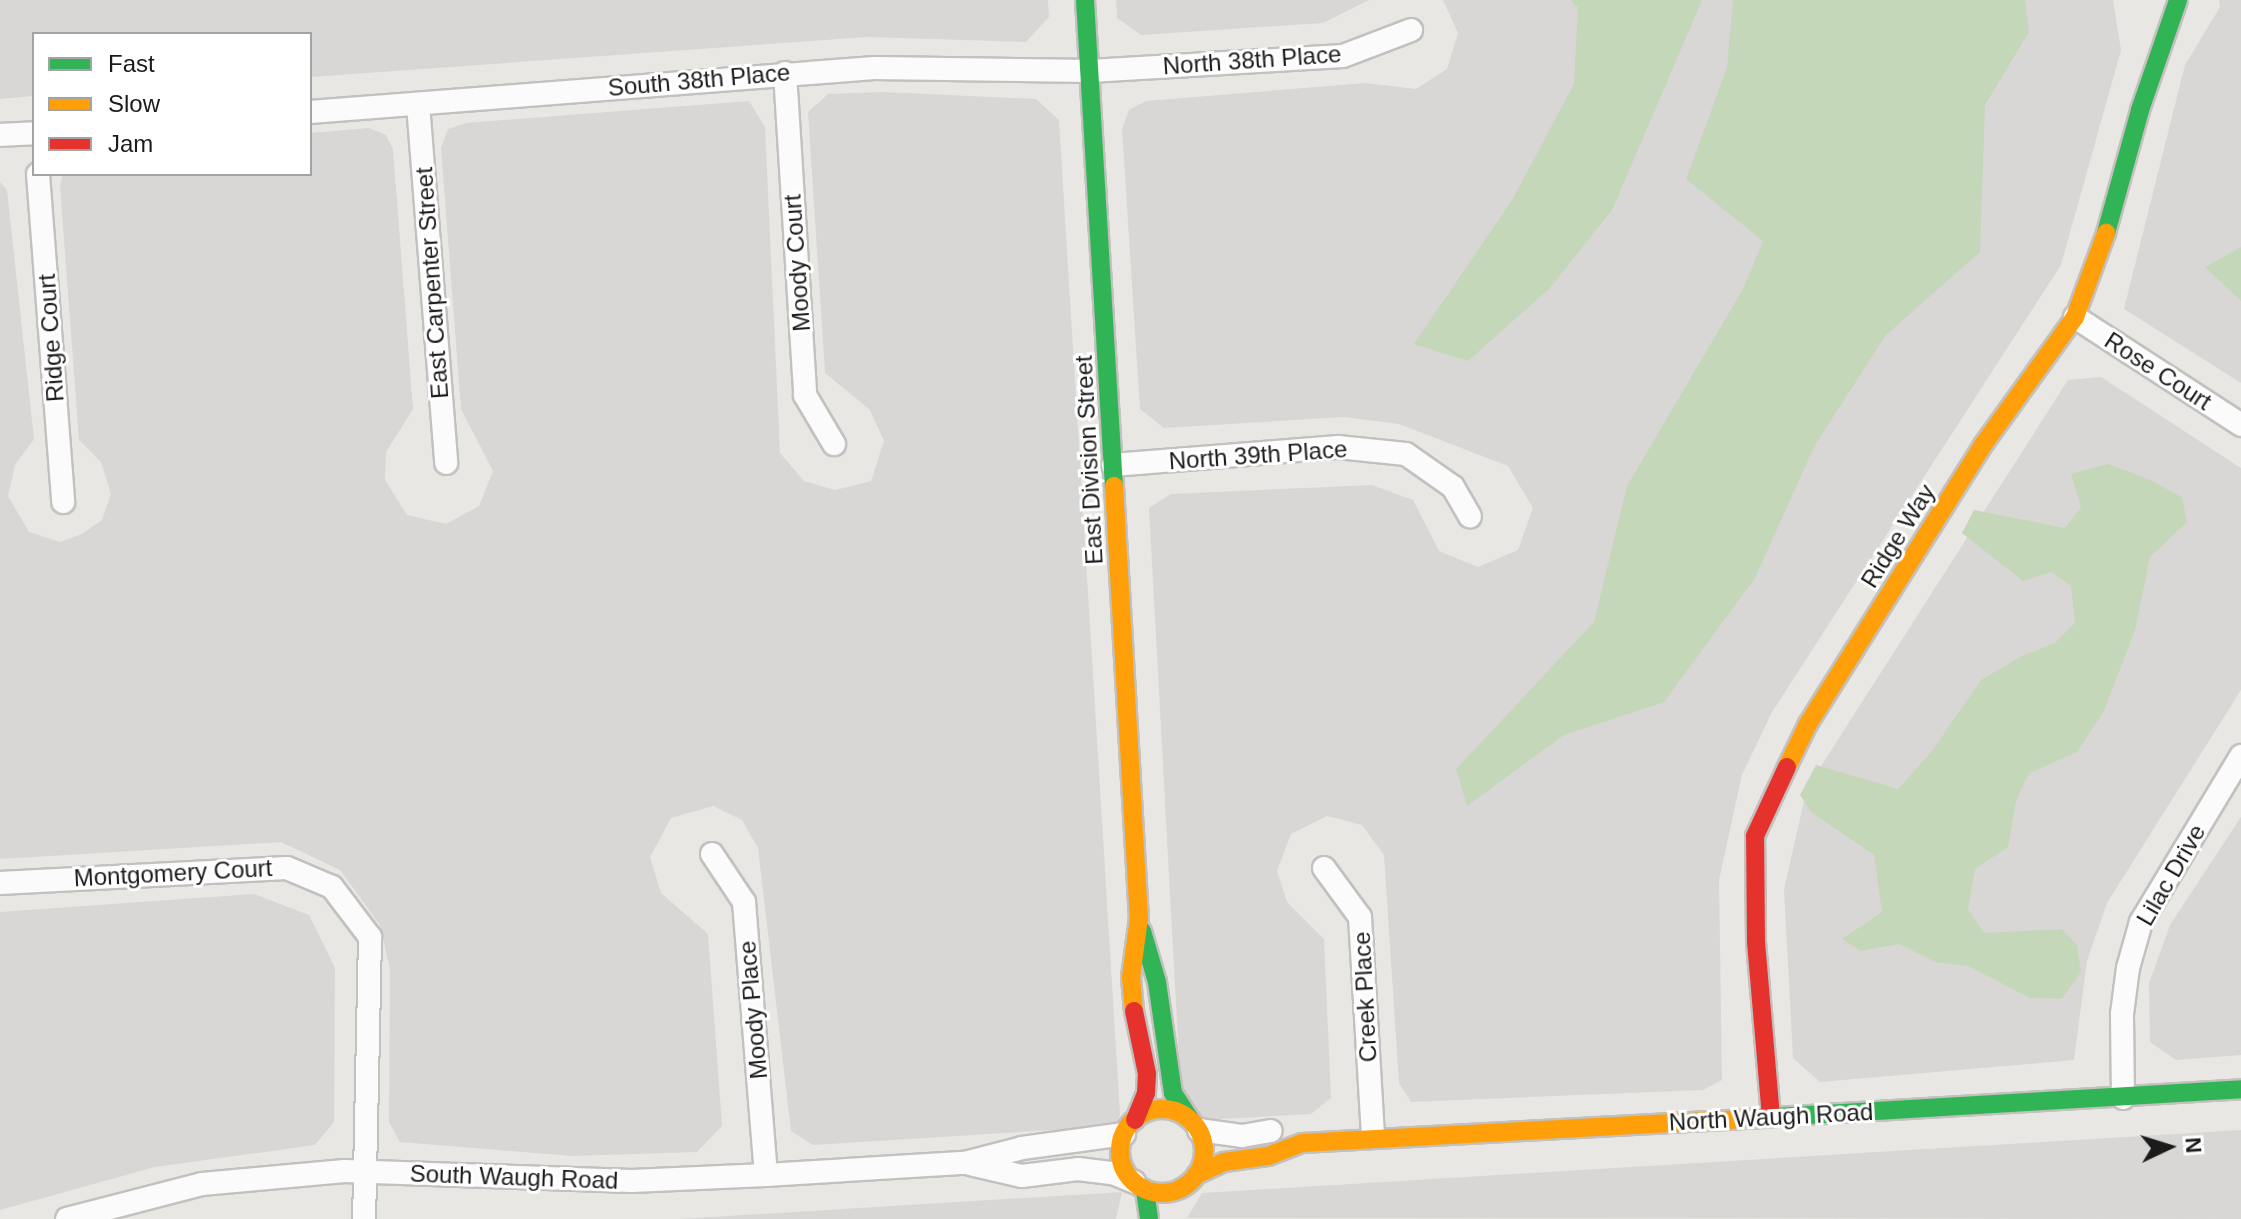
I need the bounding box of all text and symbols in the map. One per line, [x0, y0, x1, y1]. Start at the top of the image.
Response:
legend [32, 32, 312, 176]
street label: North 38th Place [1162, 39, 1342, 81]
text: Fast [108, 50, 155, 77]
street label: South 38th Place [607, 58, 791, 102]
text: Slow [108, 90, 160, 117]
text: Jam [108, 130, 153, 157]
street label: East Carpenter Street [410, 166, 454, 400]
street label: Moody Court [778, 193, 816, 333]
street label: Ridge Court [32, 273, 70, 403]
street label: Rose Court [2099, 326, 2217, 416]
street label: East Division Street [1069, 355, 1109, 565]
street label: North 39th Place [1168, 434, 1348, 476]
street label: Ridge Way [1855, 479, 1941, 593]
street label: Lilac Drive [2131, 819, 2211, 931]
street label: Montgomery Court [73, 853, 273, 893]
street label: Creek Place [1347, 931, 1383, 1063]
street label: Moody Place [733, 940, 773, 1080]
street label: North Waugh Road [1668, 1097, 1874, 1137]
north arrow [2129, 1107, 2209, 1187]
text: N [2180, 1136, 2206, 1154]
street label: South Waugh Road [409, 1159, 619, 1195]

